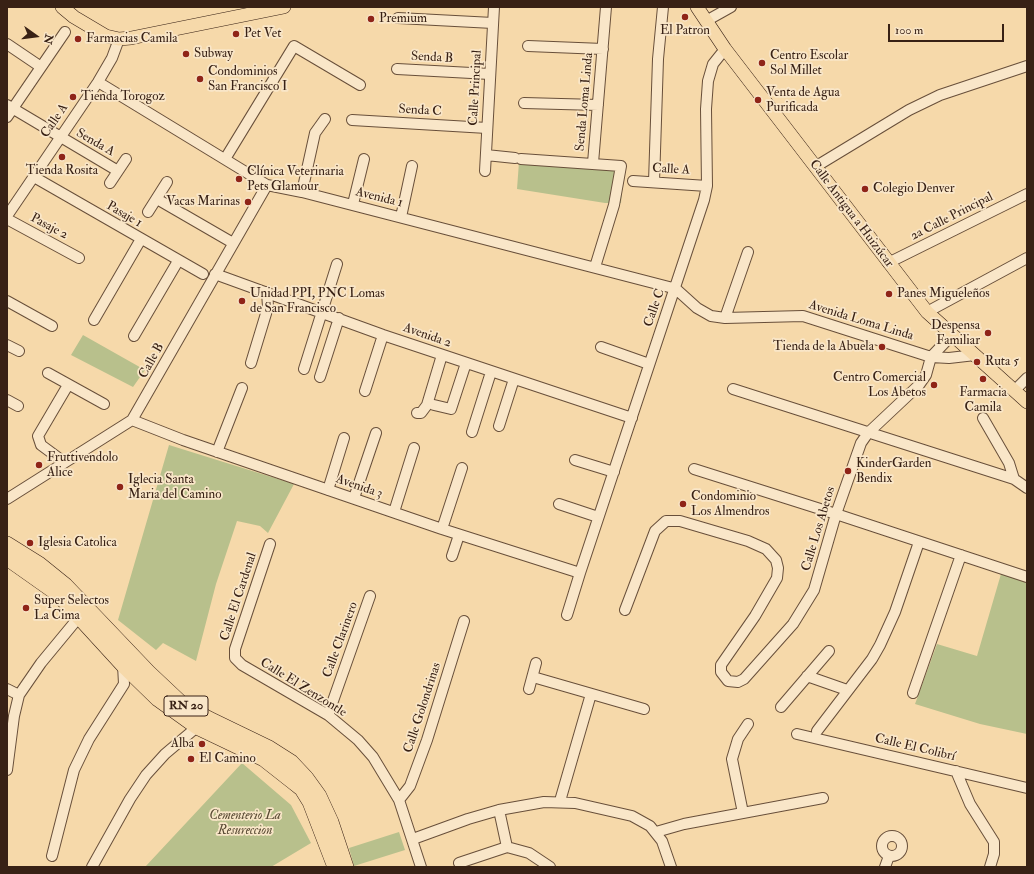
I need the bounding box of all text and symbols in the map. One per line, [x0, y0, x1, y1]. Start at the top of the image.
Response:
place label: Premium [379, 11, 427, 27]
marker: El Patron [680, 12, 690, 22]
marker: Premium [366, 14, 376, 24]
north arrow [16, 16, 56, 56]
scale bar [890, 16, 1006, 42]
place label: El Patron [660, 23, 710, 39]
text: 100 m [895, 23, 923, 38]
place label: Pet Vet [244, 26, 281, 42]
marker: Pet Vet [231, 29, 241, 39]
place label: Farmacias Camila [86, 31, 178, 47]
text: N [41, 33, 56, 45]
marker: Farmacias Camila [73, 34, 83, 44]
place label: Subway [194, 46, 233, 62]
place label: Centro Escolar Sol Millet [770, 48, 848, 79]
marker: Subway [181, 49, 191, 59]
street label: Senda B [410, 49, 454, 67]
street label: Calle Principal [466, 50, 486, 126]
street label: Senda Loma Linda [573, 52, 597, 152]
marker: Centro Escolar Sol Millet [757, 58, 767, 68]
place label: Condominios San Francisco I [208, 64, 287, 95]
marker: Condominios San Francisco I [195, 74, 205, 84]
place label: Venta de Agua Purificada [766, 85, 840, 116]
place label: Tienda Torogoz [81, 89, 165, 105]
marker: Tienda Torogoz [68, 92, 78, 102]
marker: Venta de Agua Purificada [753, 95, 763, 105]
street label: Calle A [38, 101, 72, 141]
street label: Senda C [398, 102, 442, 120]
street label: Senda A [73, 126, 117, 160]
marker: Tienda Rosita [57, 152, 67, 162]
street label: Calle Antigua a Huizúcar [805, 157, 897, 271]
street label: Calle A [652, 161, 690, 179]
place label: Tienda Rosita [26, 163, 98, 179]
place label: Clínica Veterinaria Pets Glamour [247, 164, 344, 195]
marker: Clínica Veterinaria Pets Glamour [234, 174, 244, 184]
place label: Colegio Denver [873, 181, 955, 197]
marker: Colegio Denver [860, 184, 870, 194]
street label: Avenida 1 [354, 185, 404, 211]
street label: 2a Calle Principal [908, 189, 996, 245]
place label: Vacas Marinas [166, 194, 240, 210]
marker: Vacas Marinas [243, 197, 253, 207]
street label: Pasaje 1 [104, 199, 144, 231]
street label: Pasaje 2 [28, 211, 70, 243]
place label: Unidad PPI, PNC Lomas de San Francisco [250, 286, 385, 317]
place label: Panes Migueleños [897, 286, 990, 302]
street label: Calle C [641, 287, 669, 329]
marker: Panes Migueleños [884, 289, 894, 299]
marker: Unidad PPI, PNC Lomas de San Francisco [237, 296, 247, 306]
street label: Avenida Loma Linda [807, 298, 915, 344]
place label: Despensa Familiar [931, 318, 980, 349]
street label: Avenida 2 [401, 320, 453, 352]
marker: Despensa Familiar [983, 328, 993, 338]
place label: Tienda de la Abuela [773, 339, 874, 355]
street label: Calle B [136, 341, 168, 381]
marker: Tienda de la Abuela [877, 342, 887, 352]
place label: Ruta 5 [985, 354, 1019, 370]
marker: Ruta 5 [972, 357, 982, 367]
place label: Centro Comercial Los Abetos [833, 370, 926, 401]
marker: Farmacia Camila [978, 374, 988, 384]
marker: Centro Comercial Los Abetos [929, 380, 939, 390]
place label: Farmacia Camila [959, 385, 1007, 416]
place label: Fruttivendolo Alice [47, 450, 118, 481]
place label: KinderGarden Bendix [856, 456, 931, 487]
marker: Fruttivendolo Alice [34, 460, 44, 470]
marker: KinderGarden Bendix [843, 466, 853, 476]
place label: Iglecia Santa Maria del Camino [128, 472, 221, 503]
street label: Avenida 3 [334, 472, 384, 502]
marker: Iglecia Santa Maria del Camino [115, 482, 125, 492]
street label: Calle Los Abetos [799, 485, 839, 573]
place label: Condominio Los Almendros [691, 489, 770, 520]
marker: Condominio Los Almendros [678, 499, 688, 509]
place label: Iglesia Catolica [38, 535, 117, 551]
marker: Iglesia Catolica [25, 538, 35, 548]
street label: Calle El Cardenal [217, 551, 261, 643]
place label: Super Selectos La Cima [34, 593, 109, 624]
street label: Calle Clarinero [320, 600, 362, 680]
marker: Super Selectos La Cima [21, 603, 31, 613]
street label: Calle El Zenzontle [257, 655, 349, 721]
street label: Calle Golondrinas [401, 661, 445, 755]
road number: RN 20 [164, 696, 208, 716]
street label: Calle El Colibrí [873, 731, 957, 765]
place label: Alba [171, 736, 194, 752]
marker: Alba [197, 739, 207, 749]
place label: El Camino [199, 751, 256, 767]
marker: El Camino [186, 754, 196, 764]
park label: Cementerio La Resureccion [209, 808, 281, 839]

